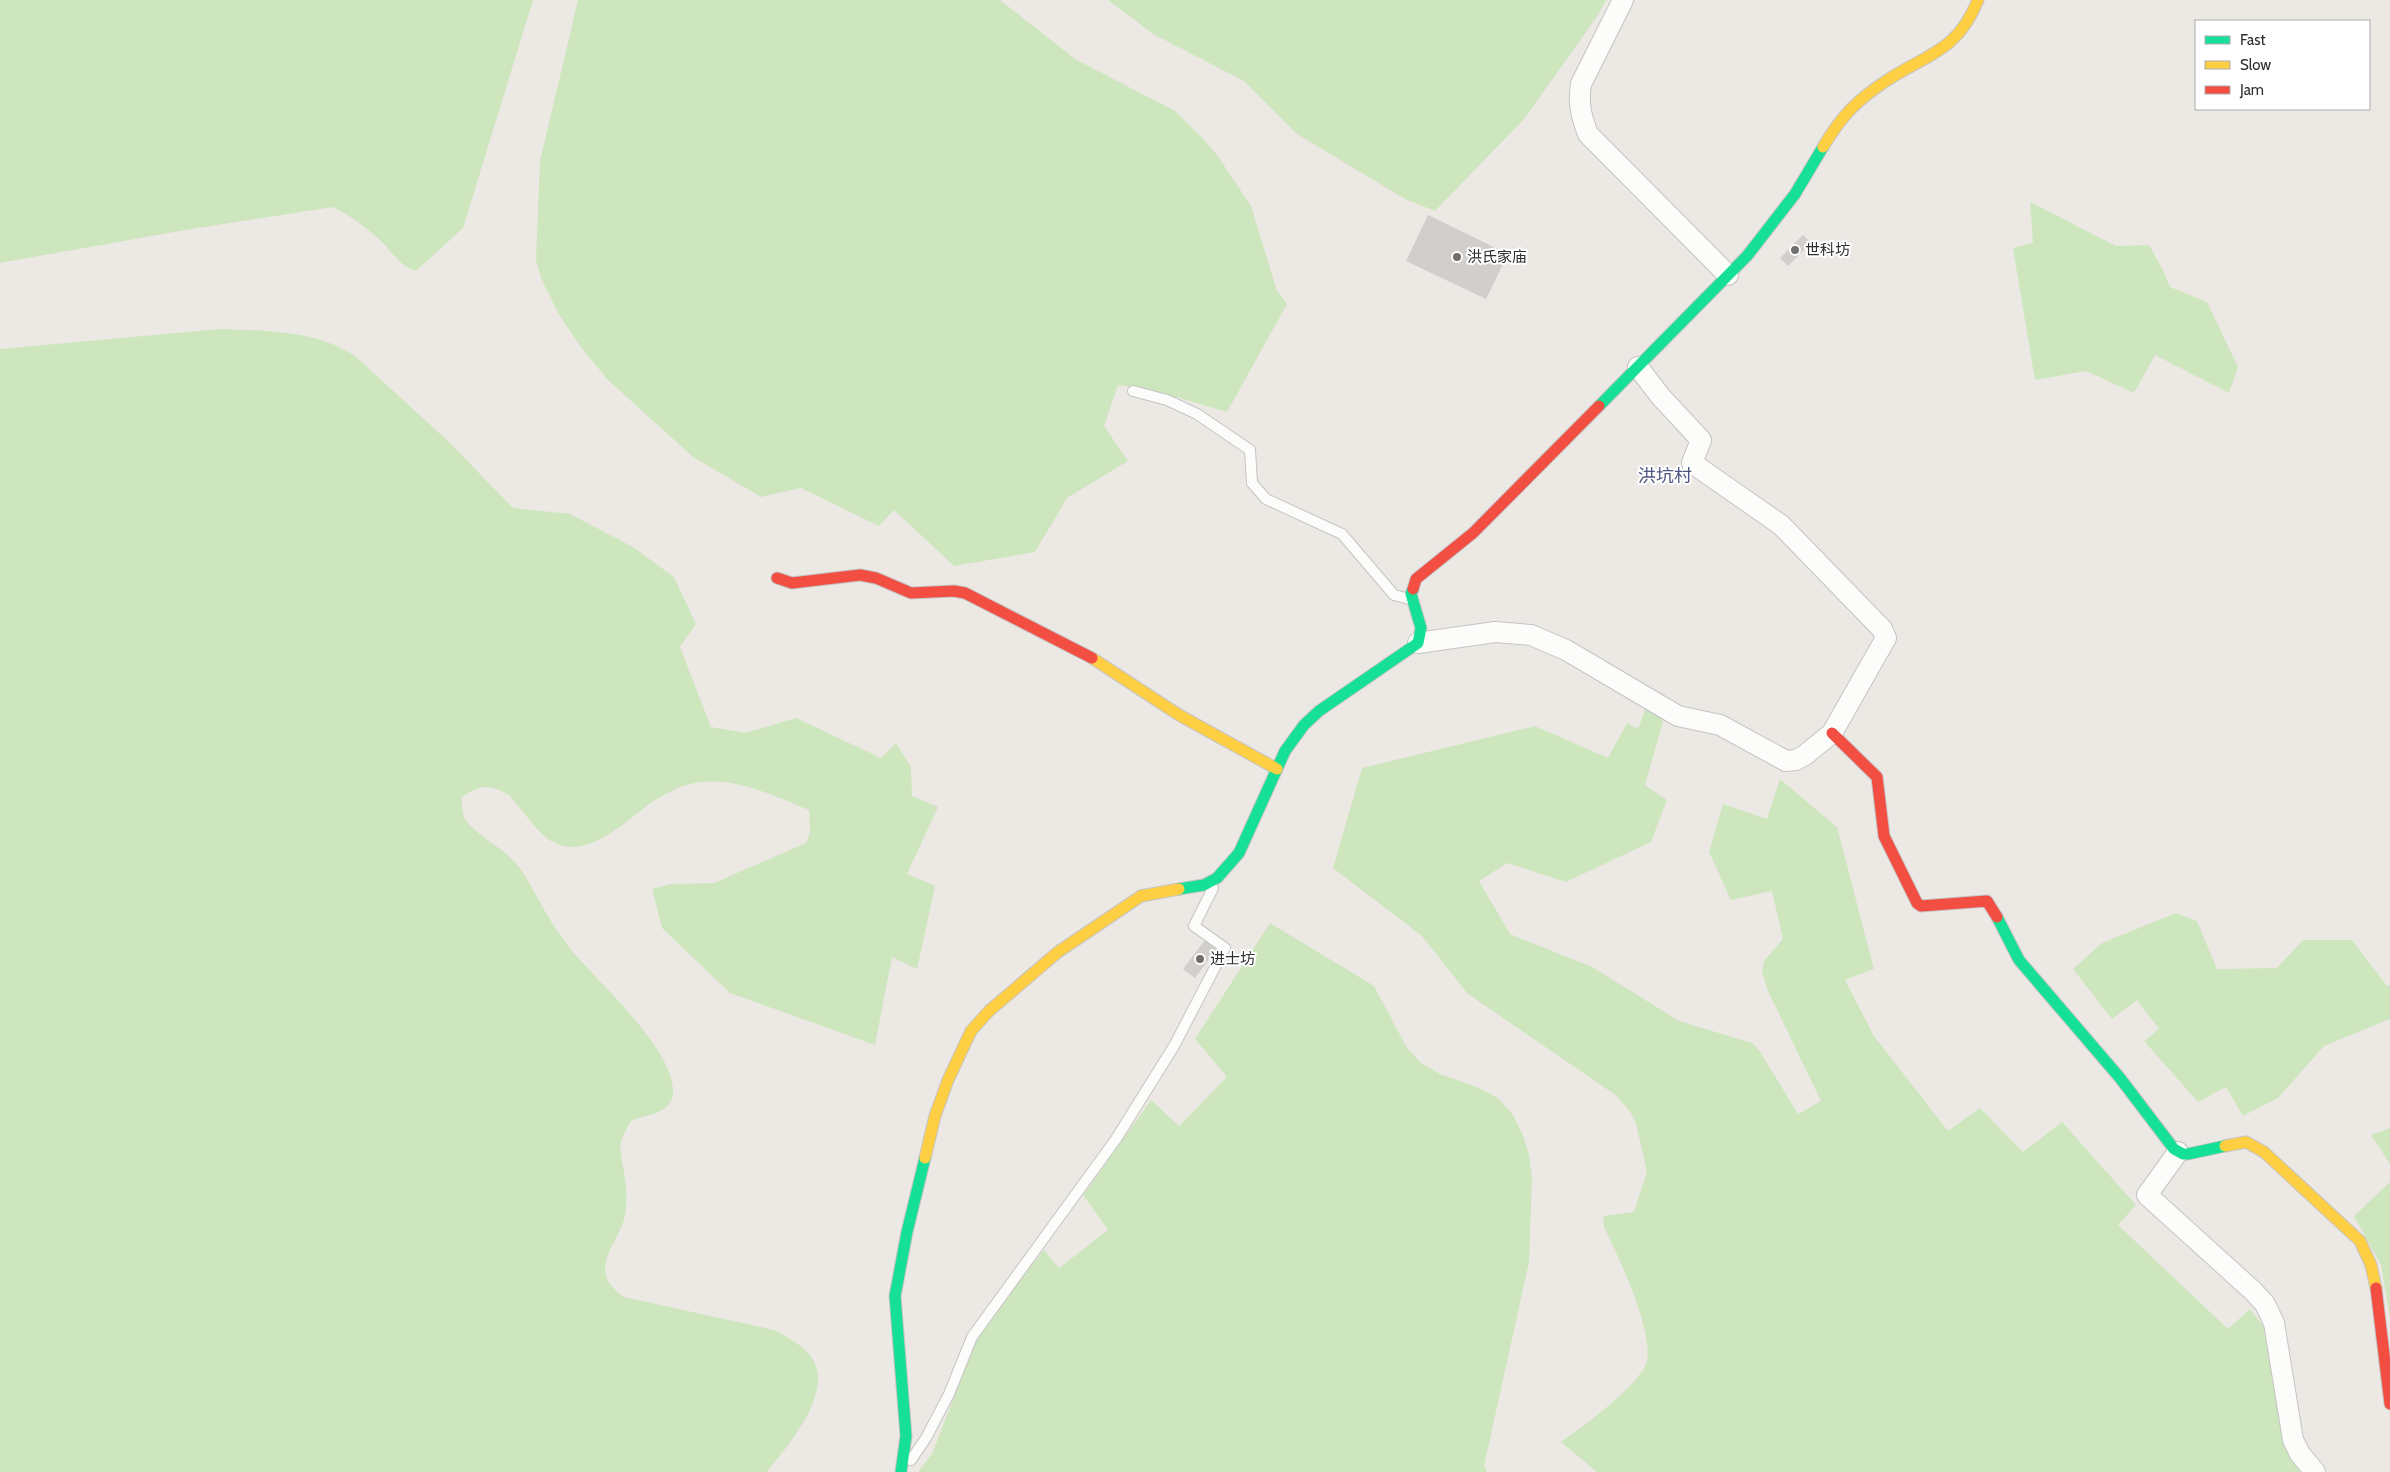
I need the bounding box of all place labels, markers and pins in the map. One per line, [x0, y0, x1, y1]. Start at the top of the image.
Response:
place label: 世科坊 [1805, 241, 1850, 259]
marker: 世科坊 [1789, 244, 1801, 256]
place label: 洪氏家庙 [1467, 248, 1527, 266]
marker: 洪氏家庙 [1451, 251, 1463, 263]
place label: 进士坊 [1210, 950, 1255, 968]
marker: 进士坊 [1194, 953, 1206, 965]

